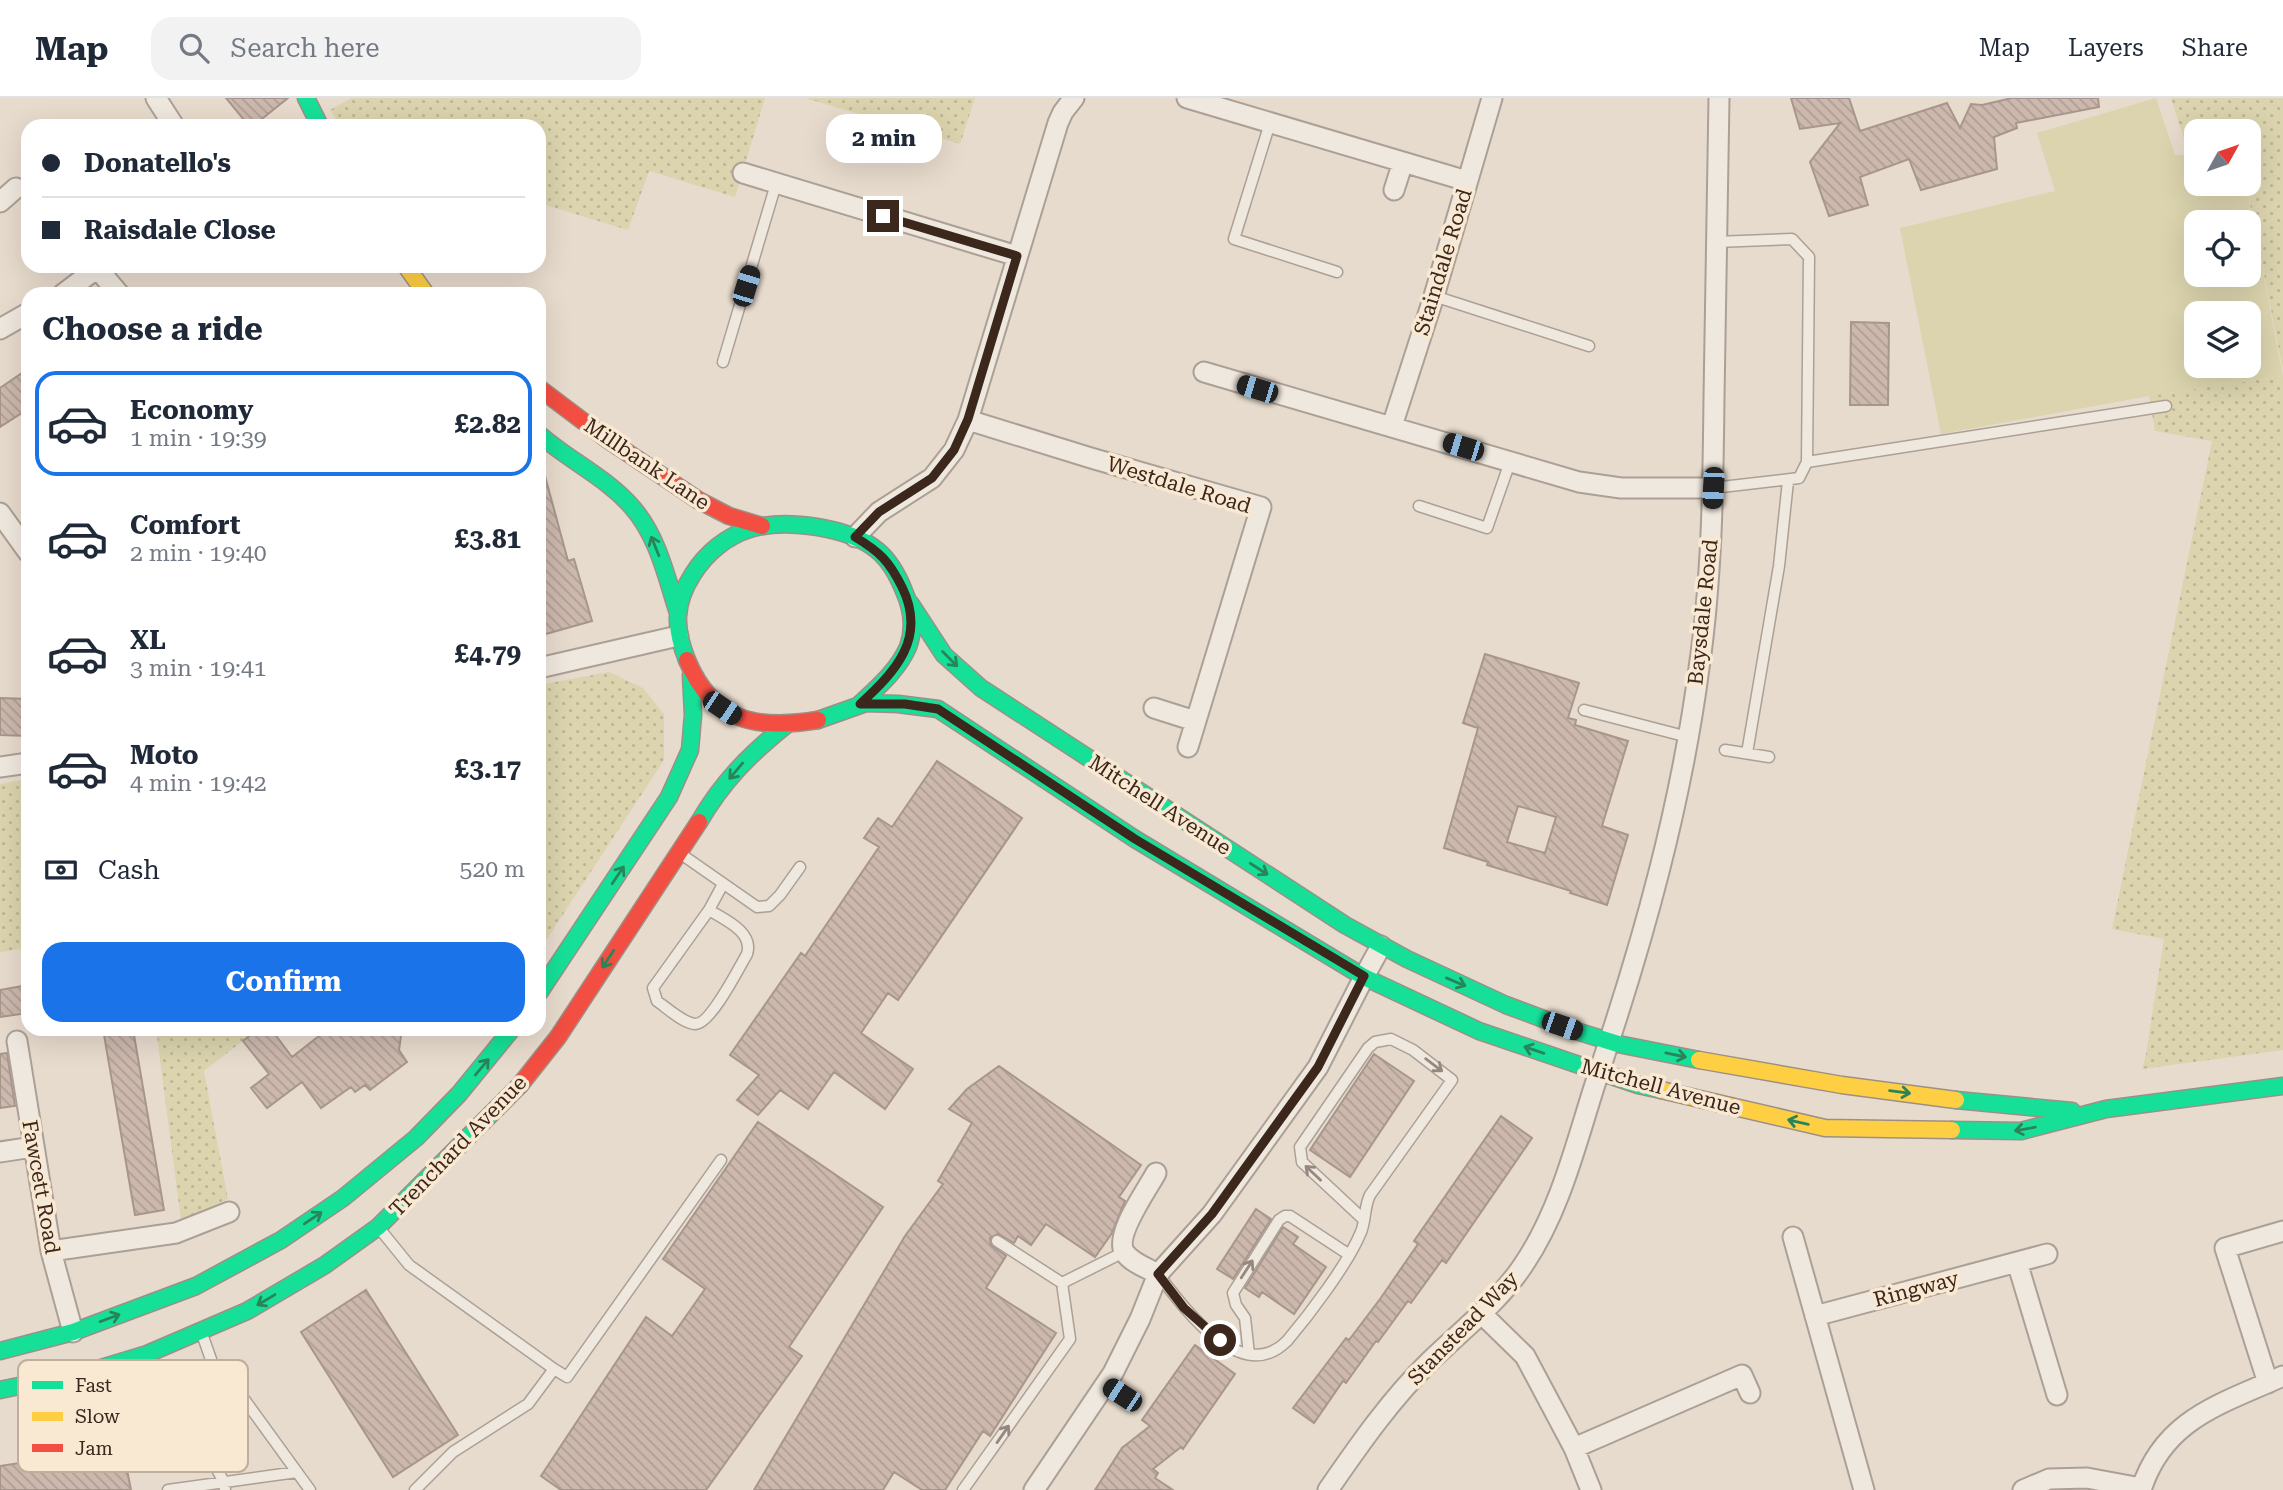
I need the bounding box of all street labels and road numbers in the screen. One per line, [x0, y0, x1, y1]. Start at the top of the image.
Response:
street label: Staindale Road [1409, 185, 1477, 338]
street label: Millbank Lane [580, 413, 714, 515]
street label: Westdale Road [1104, 452, 1254, 518]
street label: Baysdale Road [1683, 537, 1723, 686]
street label: Mitchell Avenue [1084, 750, 1236, 860]
street label: Mitchell Avenue [1578, 1054, 1744, 1120]
street label: Trenchard Avenue [385, 1071, 531, 1221]
street label: Fawcett Road [17, 1118, 65, 1256]
street label: Stanstead Way [1403, 1266, 1524, 1390]
street label: Ringway [1871, 1266, 1962, 1312]

